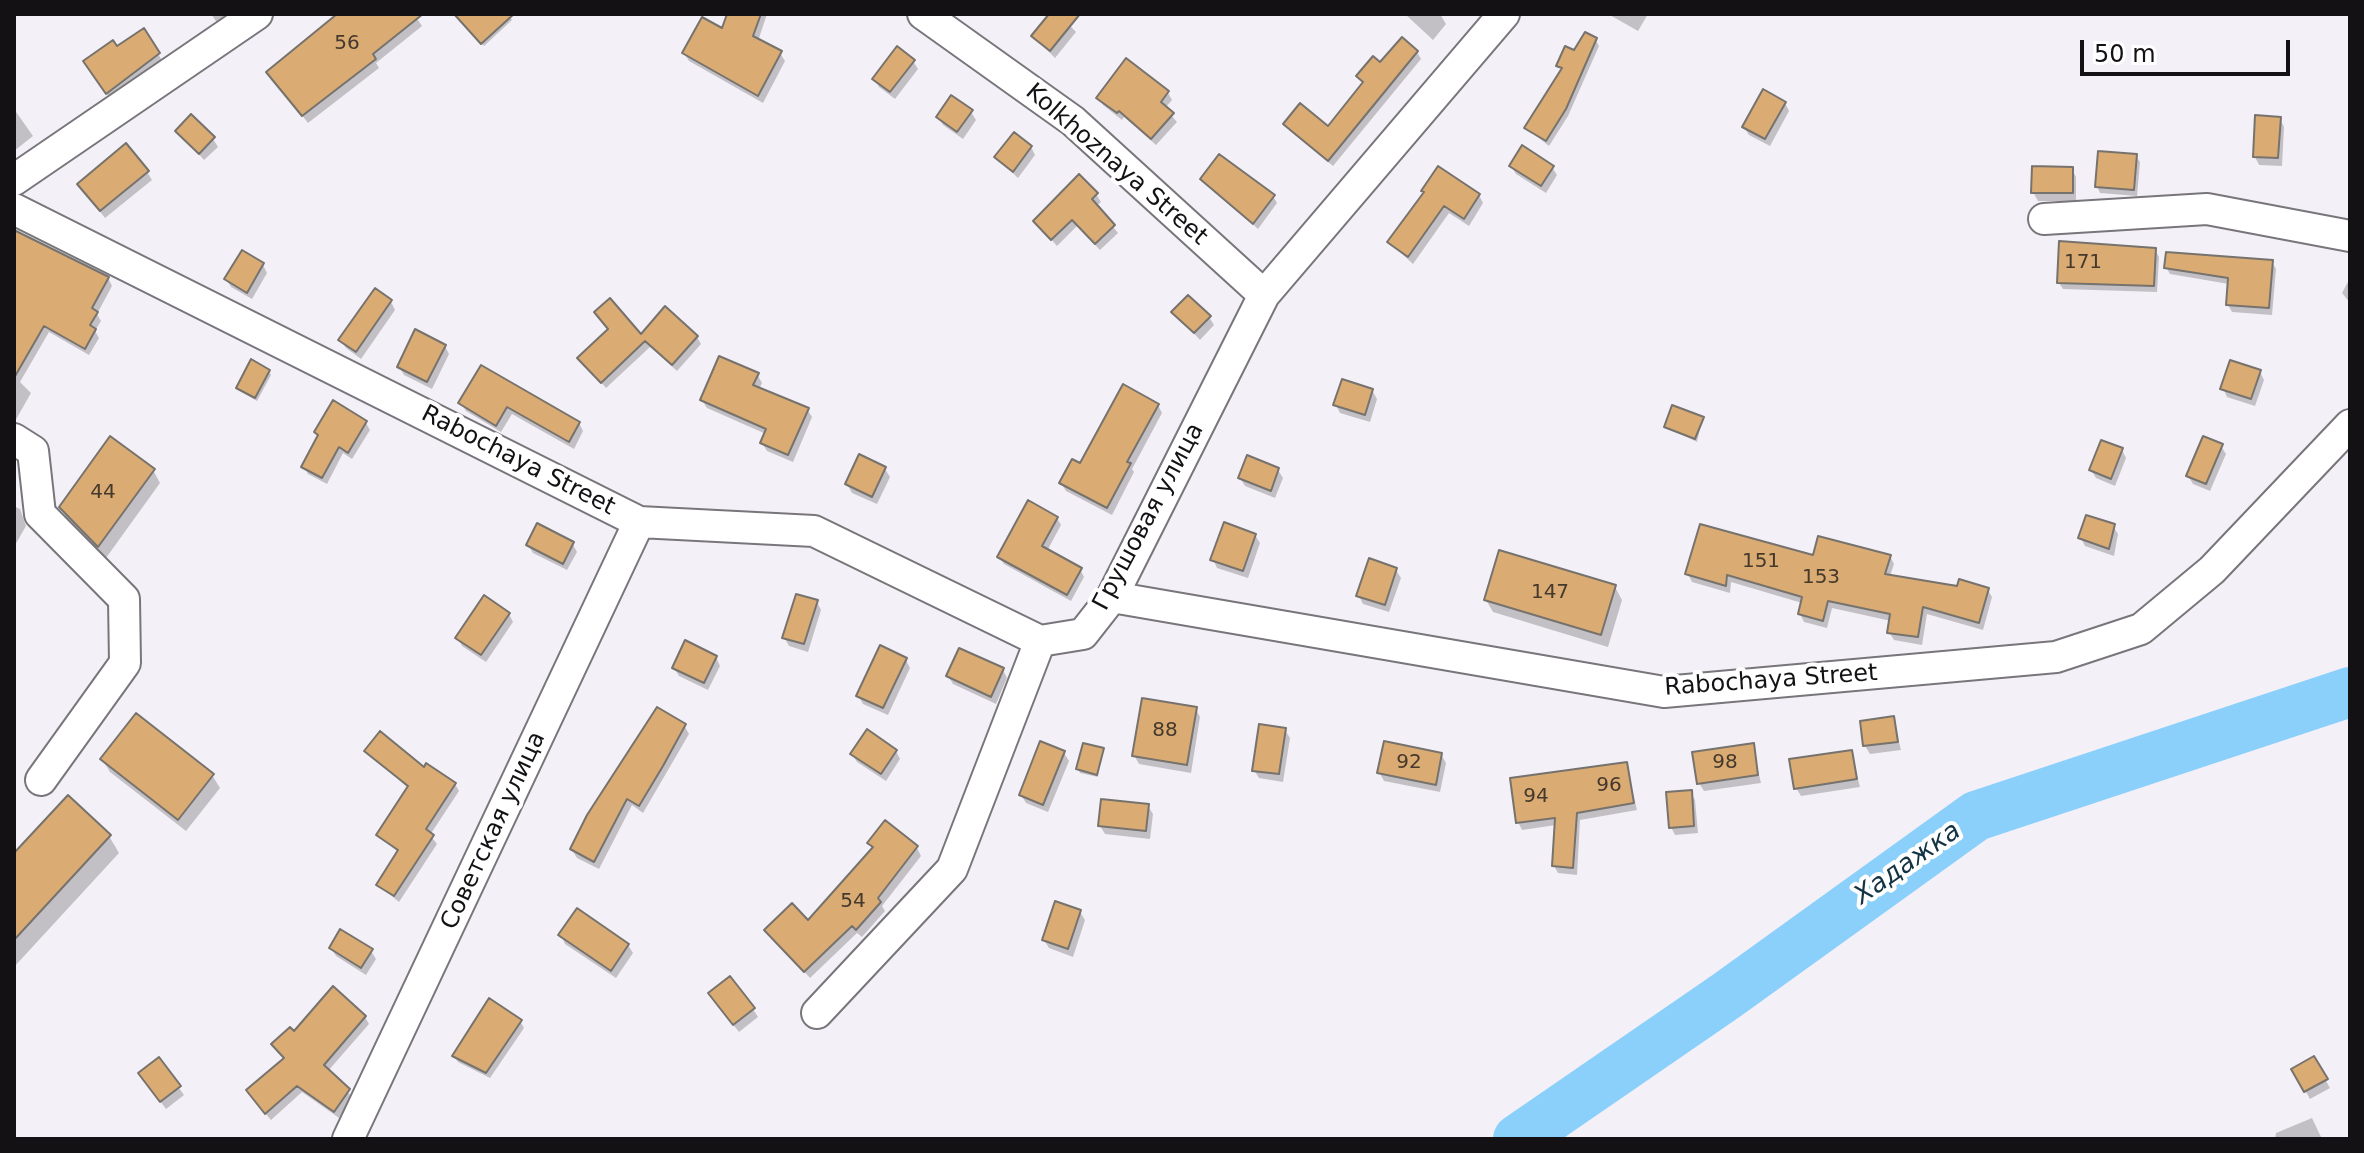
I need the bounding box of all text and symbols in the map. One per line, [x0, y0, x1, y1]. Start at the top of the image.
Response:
scale bar [2084, 24, 2294, 74]
house number: 56 [334, 32, 360, 56]
text: 50 m [2094, 40, 2156, 68]
street label: Kolkhoznaya Street [1019, 78, 1213, 252]
house number: 171 [2064, 251, 2102, 275]
street label: Rabochaya Street [416, 400, 620, 522]
street label: Грушовая улица [1088, 418, 1210, 616]
house number: 44 [90, 481, 116, 505]
house number: 151 [1742, 550, 1780, 574]
house number: 153 [1802, 566, 1840, 590]
house number: 147 [1531, 581, 1569, 605]
street label: Rabochaya Street [1664, 659, 1878, 703]
house number: 88 [1152, 719, 1178, 743]
street label: Советская улица [436, 727, 552, 935]
house number: 92 [1396, 751, 1422, 775]
house number: 98 [1712, 751, 1738, 775]
house number: 96 [1596, 774, 1622, 798]
house number: 94 [1523, 785, 1549, 809]
water label: Хадажка [1849, 816, 1967, 912]
house number: 54 [840, 890, 866, 914]

